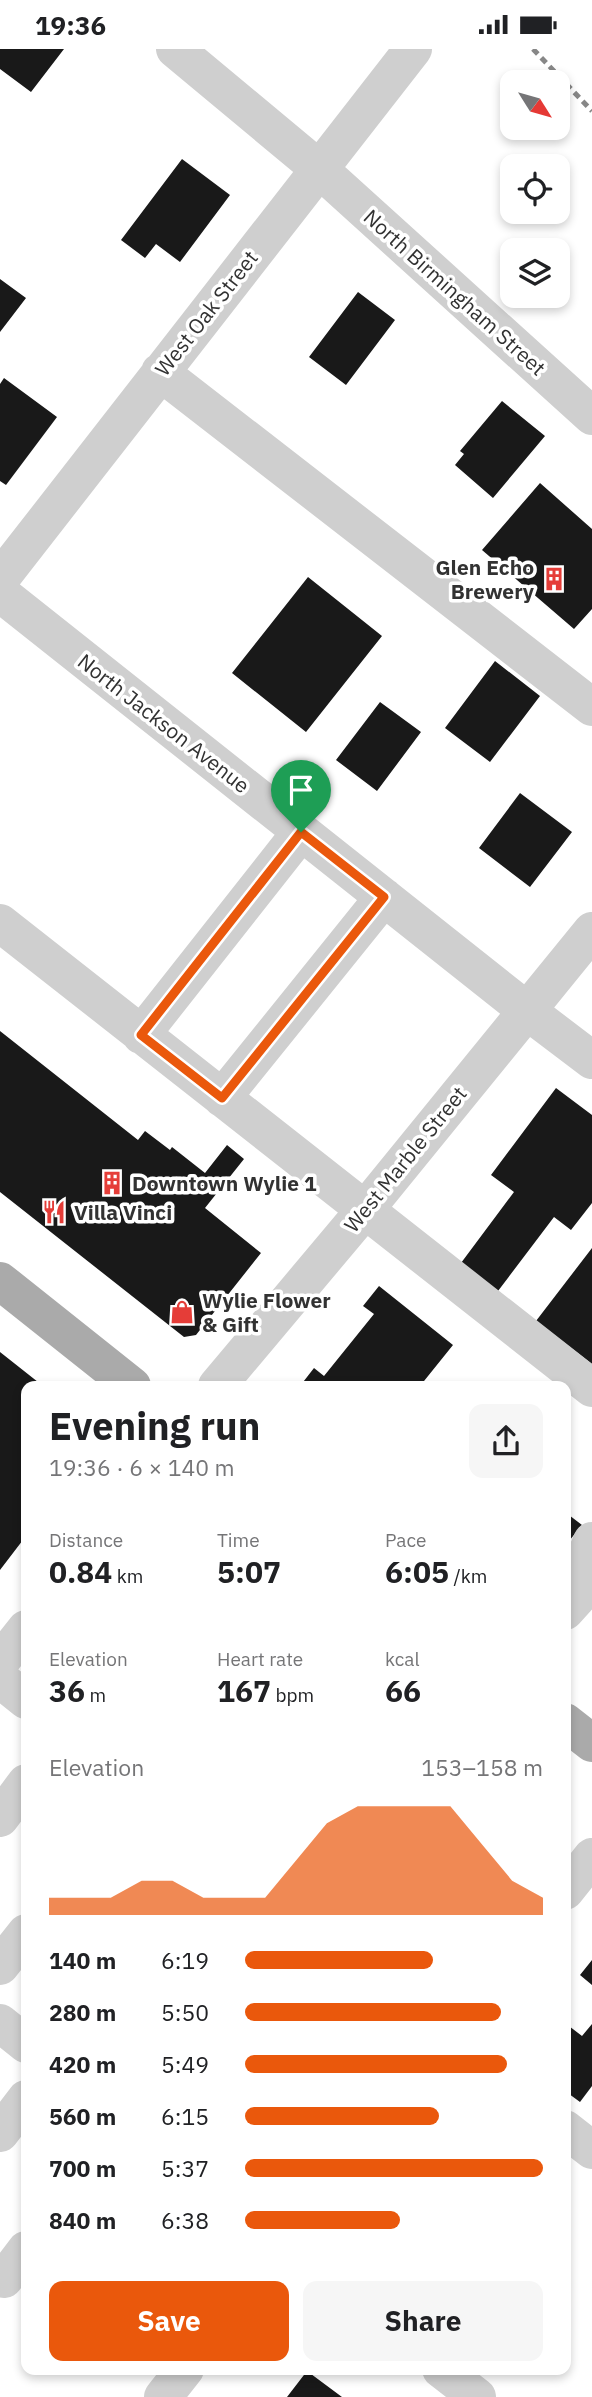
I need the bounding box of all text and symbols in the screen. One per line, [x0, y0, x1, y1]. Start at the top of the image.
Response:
text: 19:36 [35, 8, 106, 42]
north arrow [500, 70, 570, 140]
map controls [500, 70, 570, 308]
button: locate [500, 154, 570, 224]
street label: North Birmingham Street [358, 203, 552, 381]
button: layers [500, 238, 570, 308]
street label: West Oak Street [148, 244, 264, 382]
place label: Glen Echo Brewery [436, 553, 535, 605]
building icon: Glen Echo Brewery [540, 565, 568, 593]
street label: North Jackson Avenue [72, 647, 256, 799]
pin [271, 760, 331, 832]
icon: arrive [282, 771, 320, 809]
street label: West Marble Street [337, 1080, 473, 1238]
building icon: Downtown Wylie 1 [98, 1169, 126, 1197]
place label: Downtown Wylie 1 [132, 1169, 317, 1197]
restaurant icon: Villa Vinci [40, 1198, 68, 1226]
place label: Villa Vinci [74, 1198, 172, 1226]
place label: Wylie Flower & Gift [202, 1286, 331, 1338]
shop icon: Wylie Flower & Gift [168, 1298, 196, 1326]
text: Evening run [49, 1401, 260, 1450]
button: share [469, 1404, 543, 1478]
text: 19:36 · 6 × 140 m [49, 1452, 235, 1482]
text: Distance [49, 1528, 123, 1552]
text: Time [217, 1528, 260, 1552]
text: Pace [385, 1528, 426, 1552]
text: 0.84 [49, 1552, 112, 1591]
text: 5:07 [217, 1552, 281, 1591]
text: 6:05 [385, 1552, 449, 1591]
text: km [112, 1564, 143, 1588]
text: /km [449, 1564, 487, 1588]
text: Elevation [49, 1647, 128, 1671]
text: Heart rate [217, 1647, 303, 1671]
text: kcal [385, 1647, 420, 1671]
text: 36 [49, 1671, 85, 1710]
text: 167 [217, 1671, 271, 1710]
text: 66 [385, 1671, 421, 1710]
text: m [85, 1683, 106, 1707]
text: bpm [271, 1683, 314, 1707]
text: Elevation [49, 1752, 144, 1782]
text: 153–158 m [421, 1752, 543, 1782]
text: 140 m [49, 1945, 116, 1975]
text: 6:19 [161, 1945, 209, 1975]
text: 280 m [49, 1997, 116, 2027]
text: 5:50 [161, 1997, 209, 2027]
text: 420 m [49, 2049, 116, 2079]
text: 5:49 [161, 2049, 209, 2079]
text: 560 m [49, 2101, 116, 2131]
text: 6:15 [161, 2101, 209, 2131]
text: 700 m [49, 2153, 116, 2183]
text: 5:37 [161, 2153, 209, 2183]
text: 840 m [49, 2205, 116, 2235]
text: 6:38 [161, 2205, 209, 2235]
button: Save [49, 2281, 289, 2361]
button: Share [303, 2281, 543, 2361]

